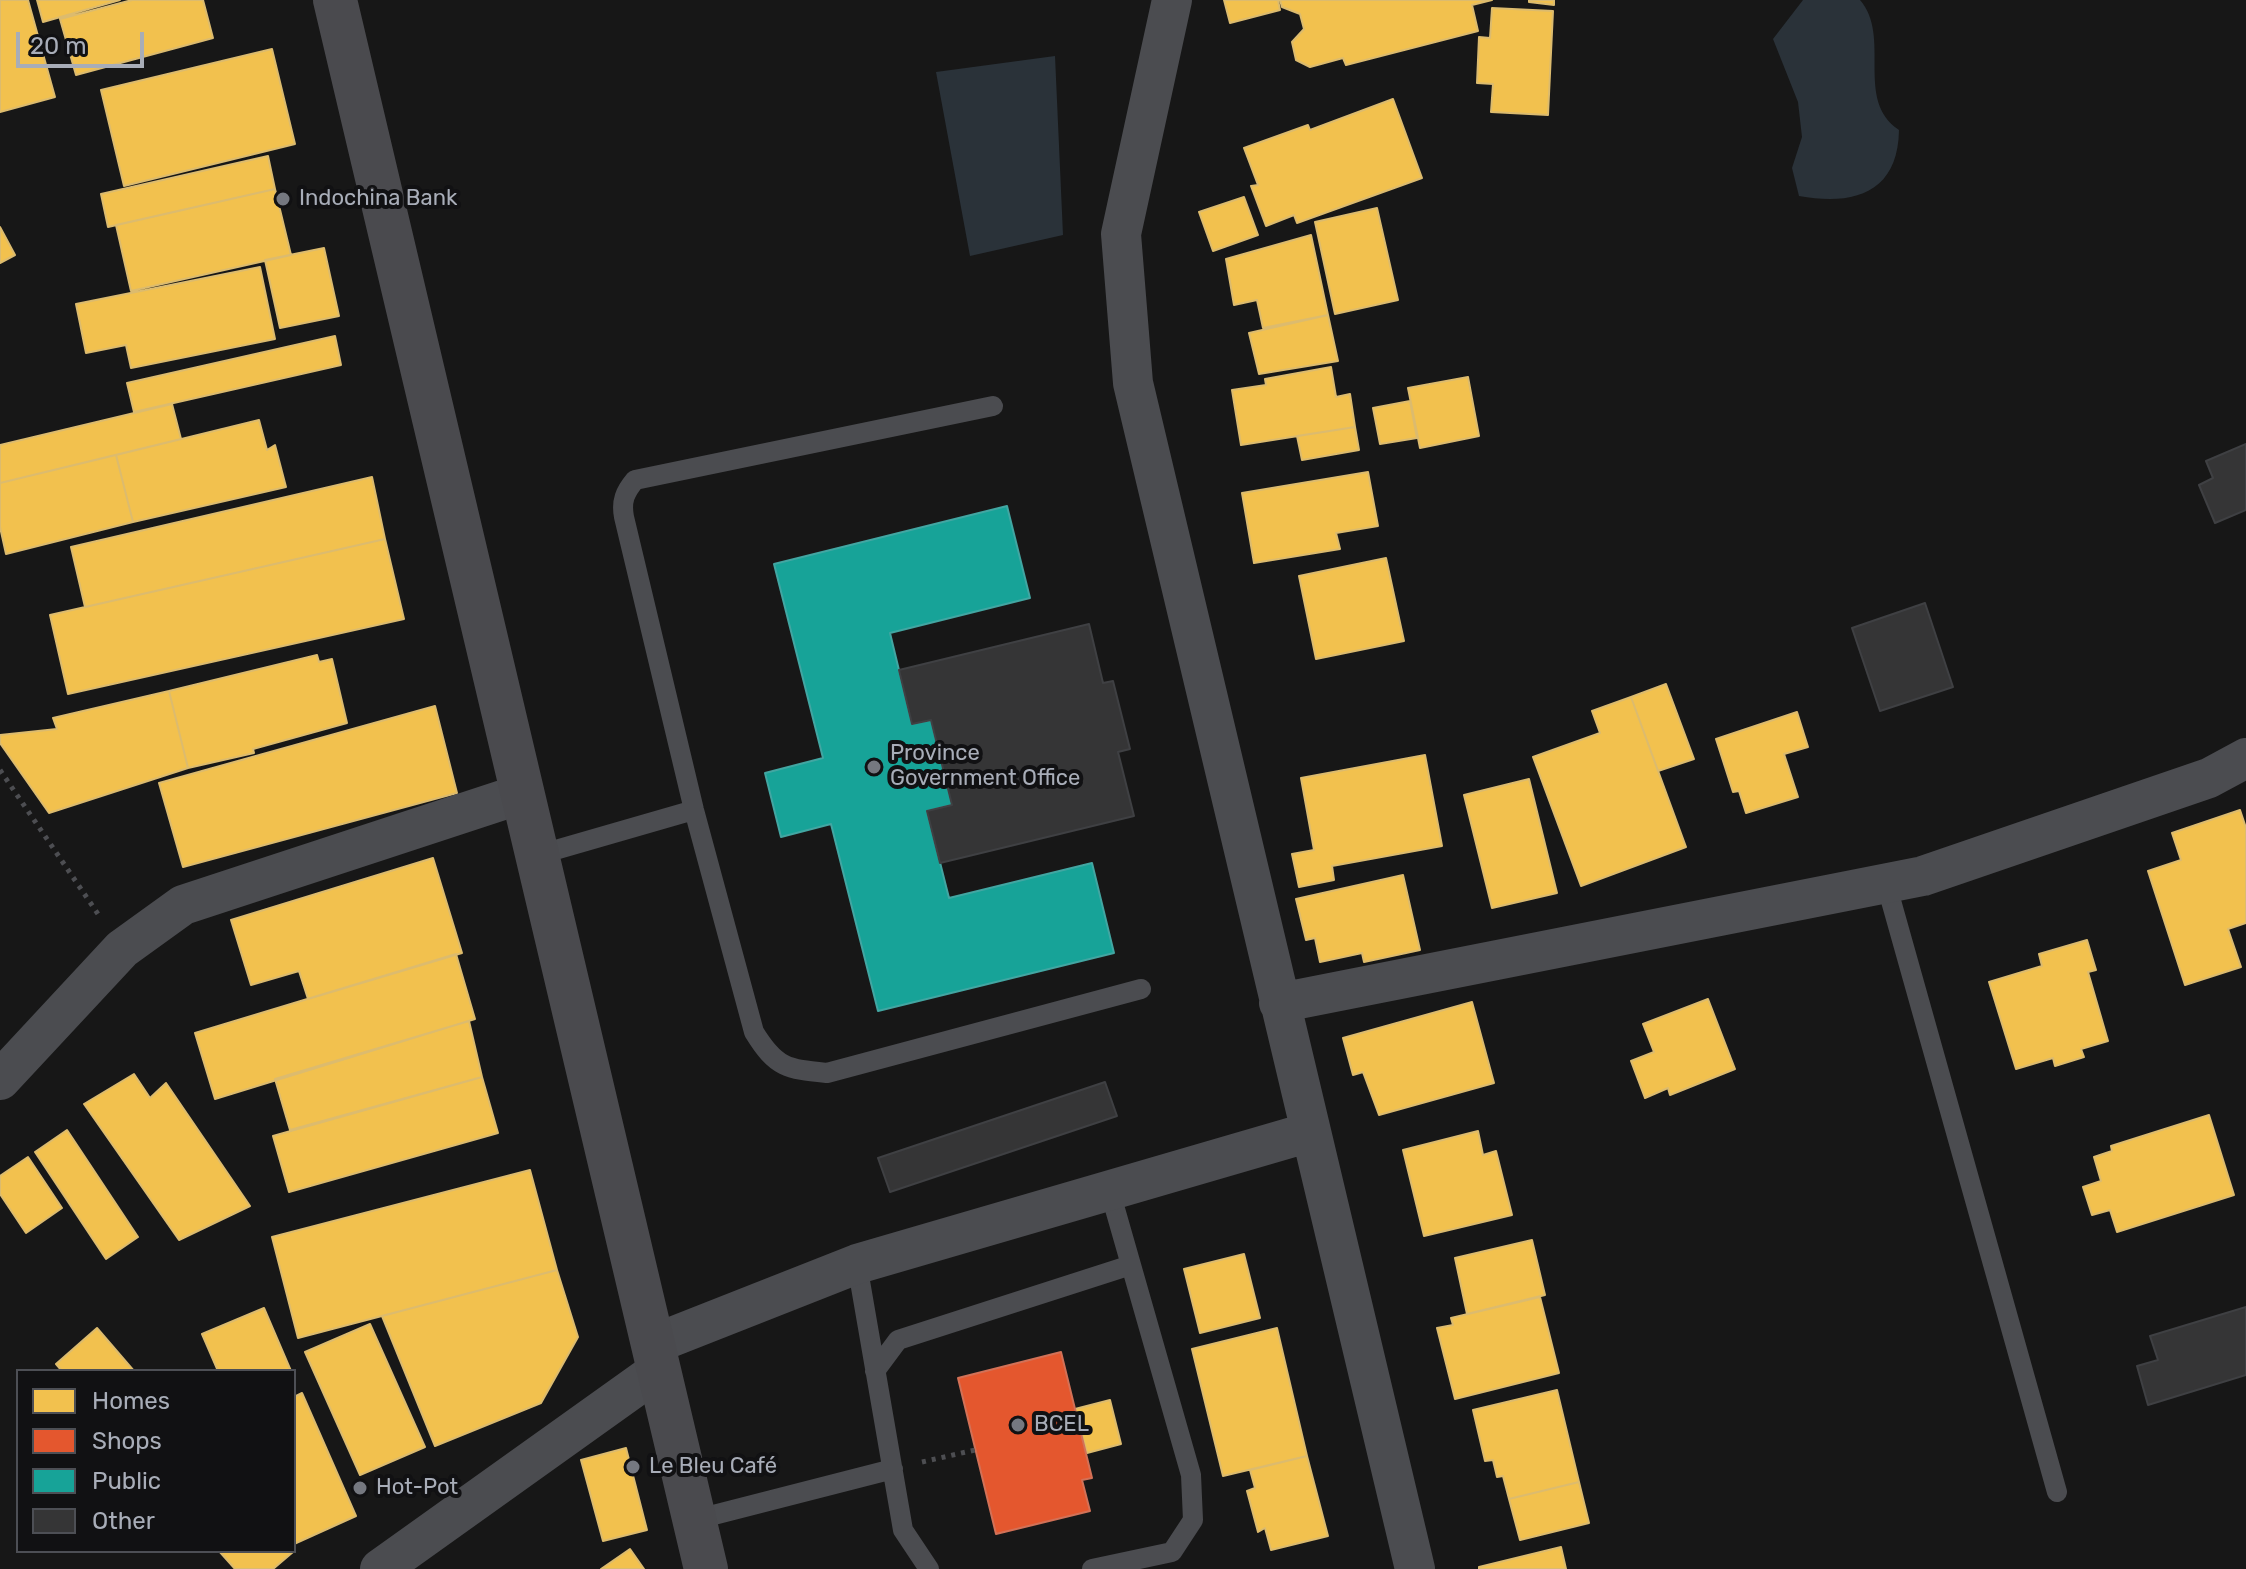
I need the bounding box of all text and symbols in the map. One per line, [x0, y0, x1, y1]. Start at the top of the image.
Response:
scale bar [20, 16, 148, 66]
text: 20 m [30, 32, 87, 60]
place label: Indochina Bank [299, 186, 457, 212]
marker: Indochina Bank [274, 190, 292, 208]
place label: Province Government Office [890, 741, 1080, 792]
marker: Province Government Office [865, 758, 883, 776]
legend [16, 1369, 296, 1553]
text: Homes [92, 1387, 170, 1415]
place label: BCEL [1034, 1412, 1089, 1438]
marker: BCEL [1009, 1416, 1027, 1434]
text: Shops [92, 1427, 162, 1455]
place label: Le Bleu Café [649, 1454, 777, 1480]
marker: Le Bleu Café [624, 1458, 642, 1476]
text: Public [92, 1467, 161, 1495]
place label: Hot-Pot [376, 1475, 458, 1501]
marker: Hot-Pot [351, 1479, 369, 1497]
text: Other [92, 1507, 155, 1535]

